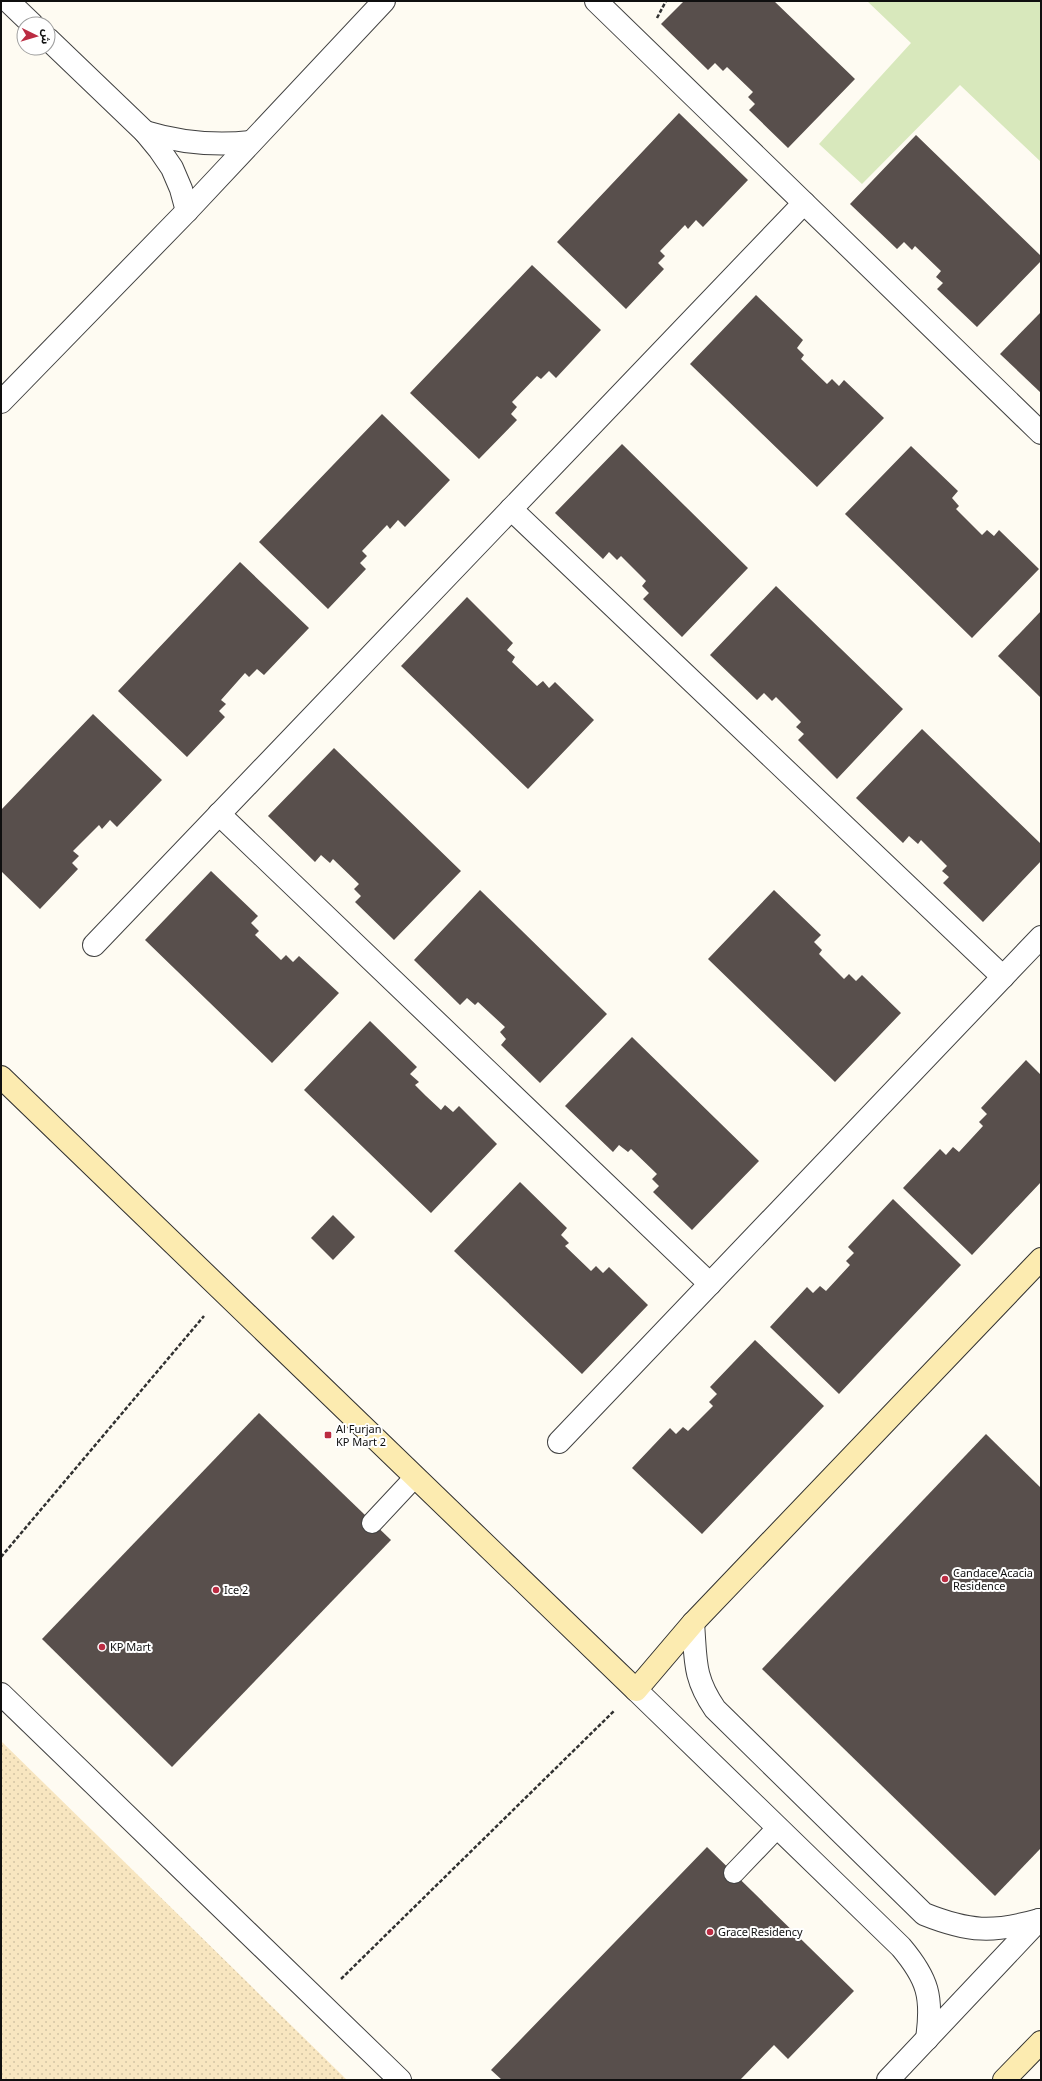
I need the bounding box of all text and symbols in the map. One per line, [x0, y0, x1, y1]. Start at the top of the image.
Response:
north arrow [16, 16, 56, 56]
text: ش [33, 28, 58, 45]
place label: Al Furjan KP Mart 2 [336, 1418, 386, 1454]
marker: Al Furjan KP Mart 2 [323, 1430, 333, 1440]
place label: Candace Acacia Residence [953, 1562, 1033, 1598]
marker: Candace Acacia Residence [940, 1574, 950, 1584]
place label: Ice 2 [224, 1579, 248, 1602]
marker: Ice 2 [211, 1585, 221, 1595]
place label: KP Mart [110, 1636, 151, 1659]
marker: KP Mart [97, 1642, 107, 1652]
place label: Grace Residency [718, 1921, 803, 1944]
marker: Grace Residency [705, 1927, 715, 1937]

